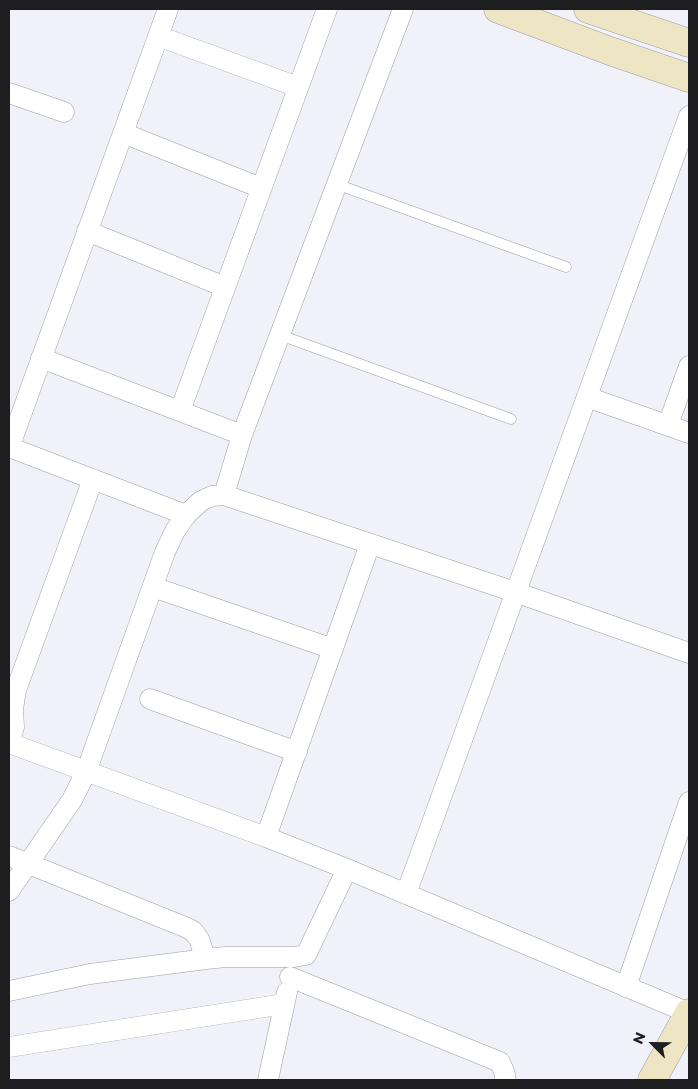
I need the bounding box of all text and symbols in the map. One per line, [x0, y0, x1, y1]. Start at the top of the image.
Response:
north arrow [628, 1019, 678, 1069]
text: N [629, 1029, 650, 1047]

